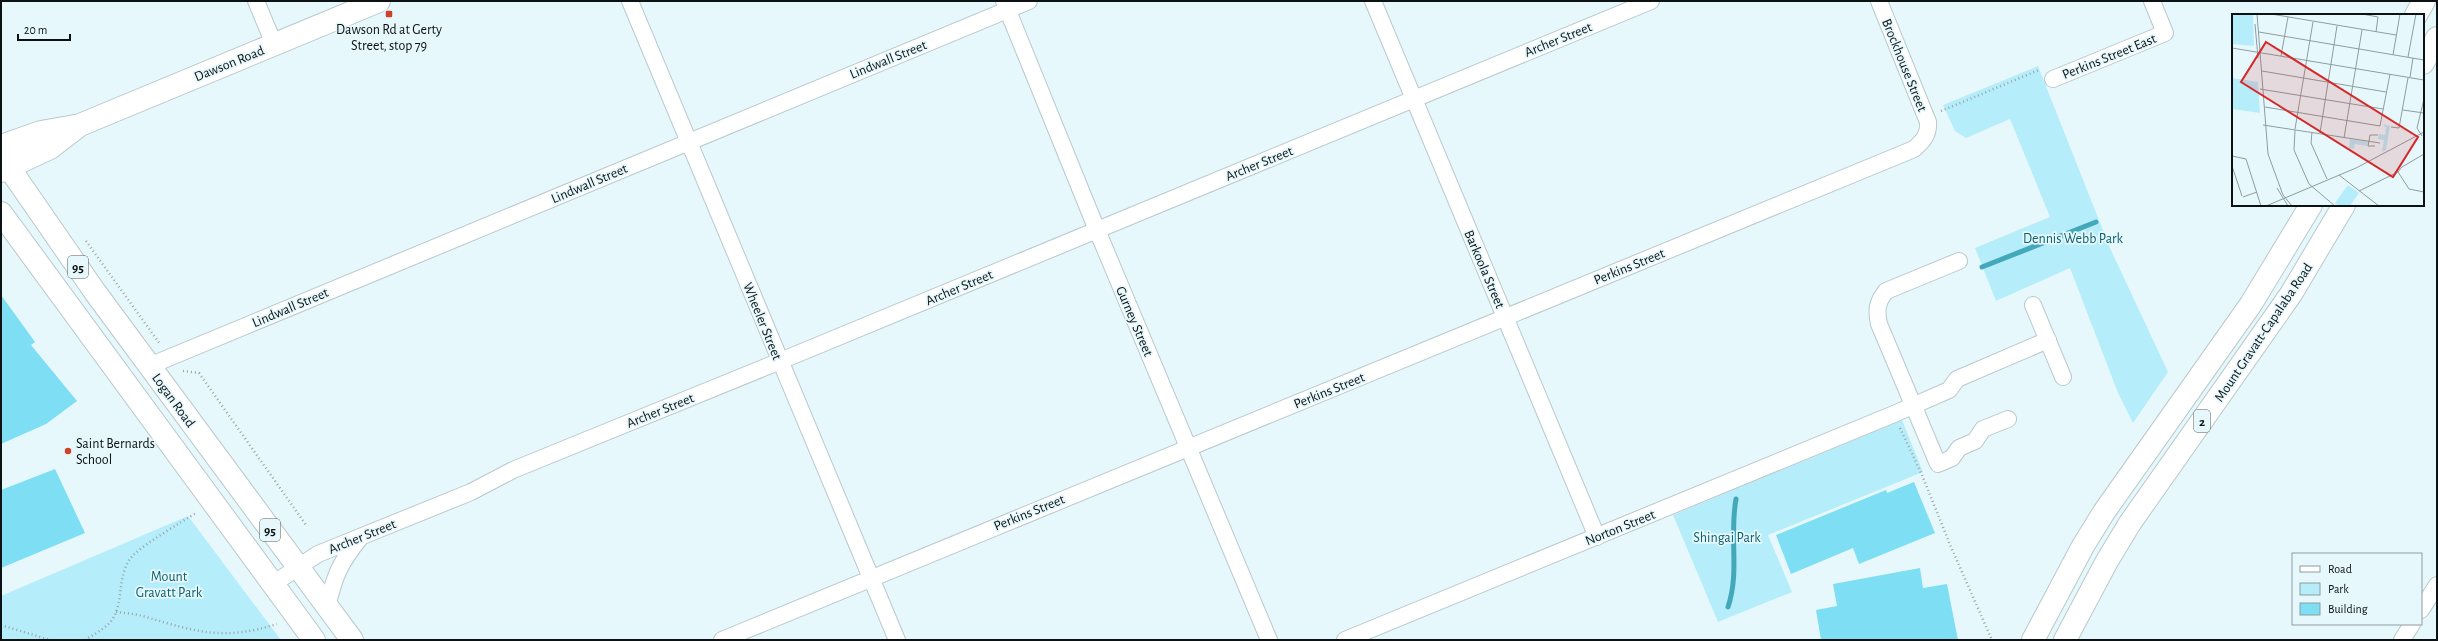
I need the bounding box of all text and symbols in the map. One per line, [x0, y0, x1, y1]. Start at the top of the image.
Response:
marker: Dawson Rd at Gerty Street, stop 79 [384, 9, 394, 19]
inset map [2232, 14, 2424, 206]
scale bar [18, 16, 70, 42]
street label: Brockhouse Street [1879, 17, 1929, 114]
street label: Archer Street [1523, 20, 1595, 60]
place label: Dawson Rd at Gerty Street, stop 79 [336, 23, 442, 53]
text: 20 m [24, 24, 47, 36]
street label: Perkins Street East [2060, 32, 2159, 82]
street label: Lindwall Street [848, 38, 929, 82]
street label: Dawson Road [192, 44, 266, 84]
street label: Archer Street [1224, 144, 1296, 184]
street label: Lindwall Street [549, 161, 630, 206]
street label: Barkoola Street [1461, 228, 1507, 311]
park label: Dennis Webb Park [2023, 232, 2124, 246]
street label: Perkins Street [1592, 246, 1667, 287]
road number: 95 [68, 256, 88, 278]
street label: Mount Gravatt-Capalaba Road [2212, 261, 2315, 404]
street label: Archer Street [924, 267, 995, 308]
street label: Wheeler Street [740, 281, 784, 363]
street label: Gurney Street [1113, 284, 1155, 359]
street label: Lindwall Street [250, 285, 331, 330]
street label: Perkins Street [1292, 370, 1367, 411]
street label: Logan Road [149, 371, 197, 430]
street label: Archer Street [625, 391, 697, 431]
road number: 2 [2194, 410, 2210, 432]
place label: Saint Bernards School [76, 437, 155, 467]
marker: Saint Bernards School [63, 446, 73, 456]
street label: Perkins Street [992, 492, 1067, 533]
street label: Norton Street [1583, 507, 1658, 548]
street label: Archer Street [327, 517, 399, 557]
road number: 95 [260, 519, 280, 541]
park label: Shingai Park [1693, 531, 1761, 545]
legend [2292, 553, 2422, 625]
text: Road [2328, 563, 2352, 575]
park label: Mount Gravatt Park [136, 570, 203, 600]
text: Park [2328, 583, 2349, 595]
text: Building [2328, 603, 2368, 615]

